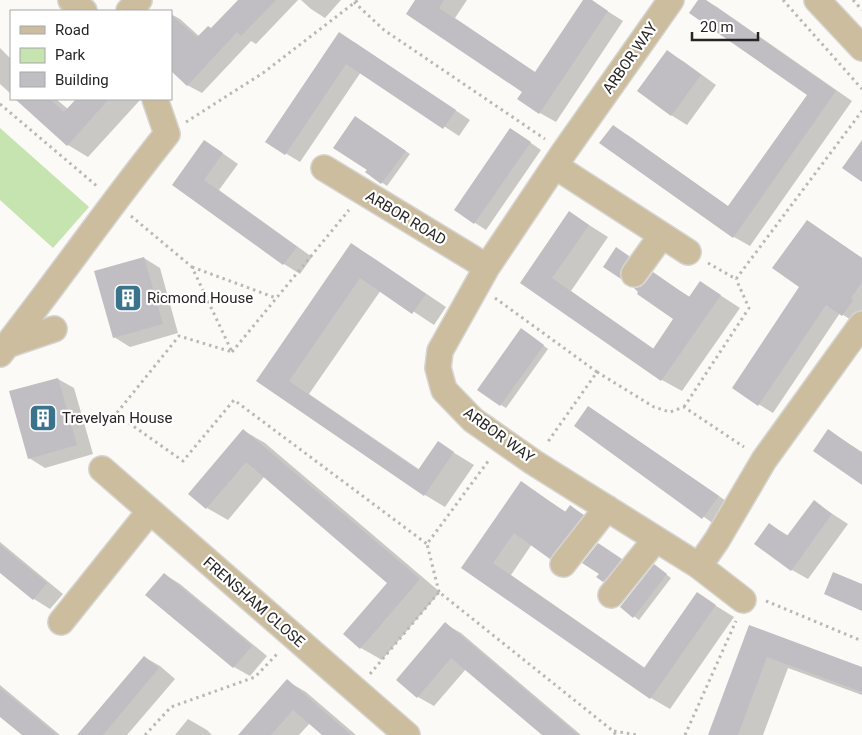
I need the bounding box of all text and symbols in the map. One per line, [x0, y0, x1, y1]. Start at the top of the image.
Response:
legend [10, 10, 172, 100]
scale bar [692, 10, 758, 42]
text: 20 m [700, 18, 734, 36]
street label: ARBOR WAY [599, 19, 661, 97]
text: Road [55, 21, 89, 39]
text: Park [55, 46, 86, 64]
text: Building [55, 71, 109, 89]
street label: ARBOR ROAD [362, 187, 450, 249]
building icon: Ricmond House [113, 283, 143, 313]
place label: Ricmond House [147, 289, 253, 307]
building icon: Trevelyan House [28, 403, 58, 433]
street label: ARBOR WAY [460, 403, 538, 467]
place label: Trevelyan House [62, 409, 172, 427]
street label: FRENSHAM CLOSE [200, 553, 309, 651]

